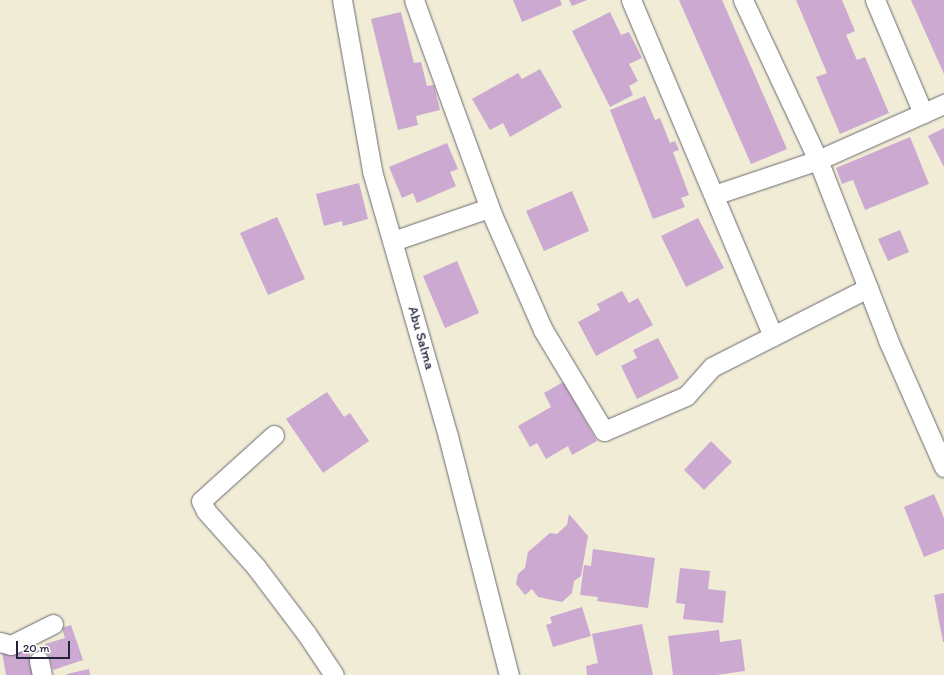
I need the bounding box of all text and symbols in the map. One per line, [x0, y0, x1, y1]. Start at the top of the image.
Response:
street label: Abu Salma [404, 305, 438, 371]
scale bar [18, 633, 72, 659]
text: 20 m [23, 641, 50, 655]

